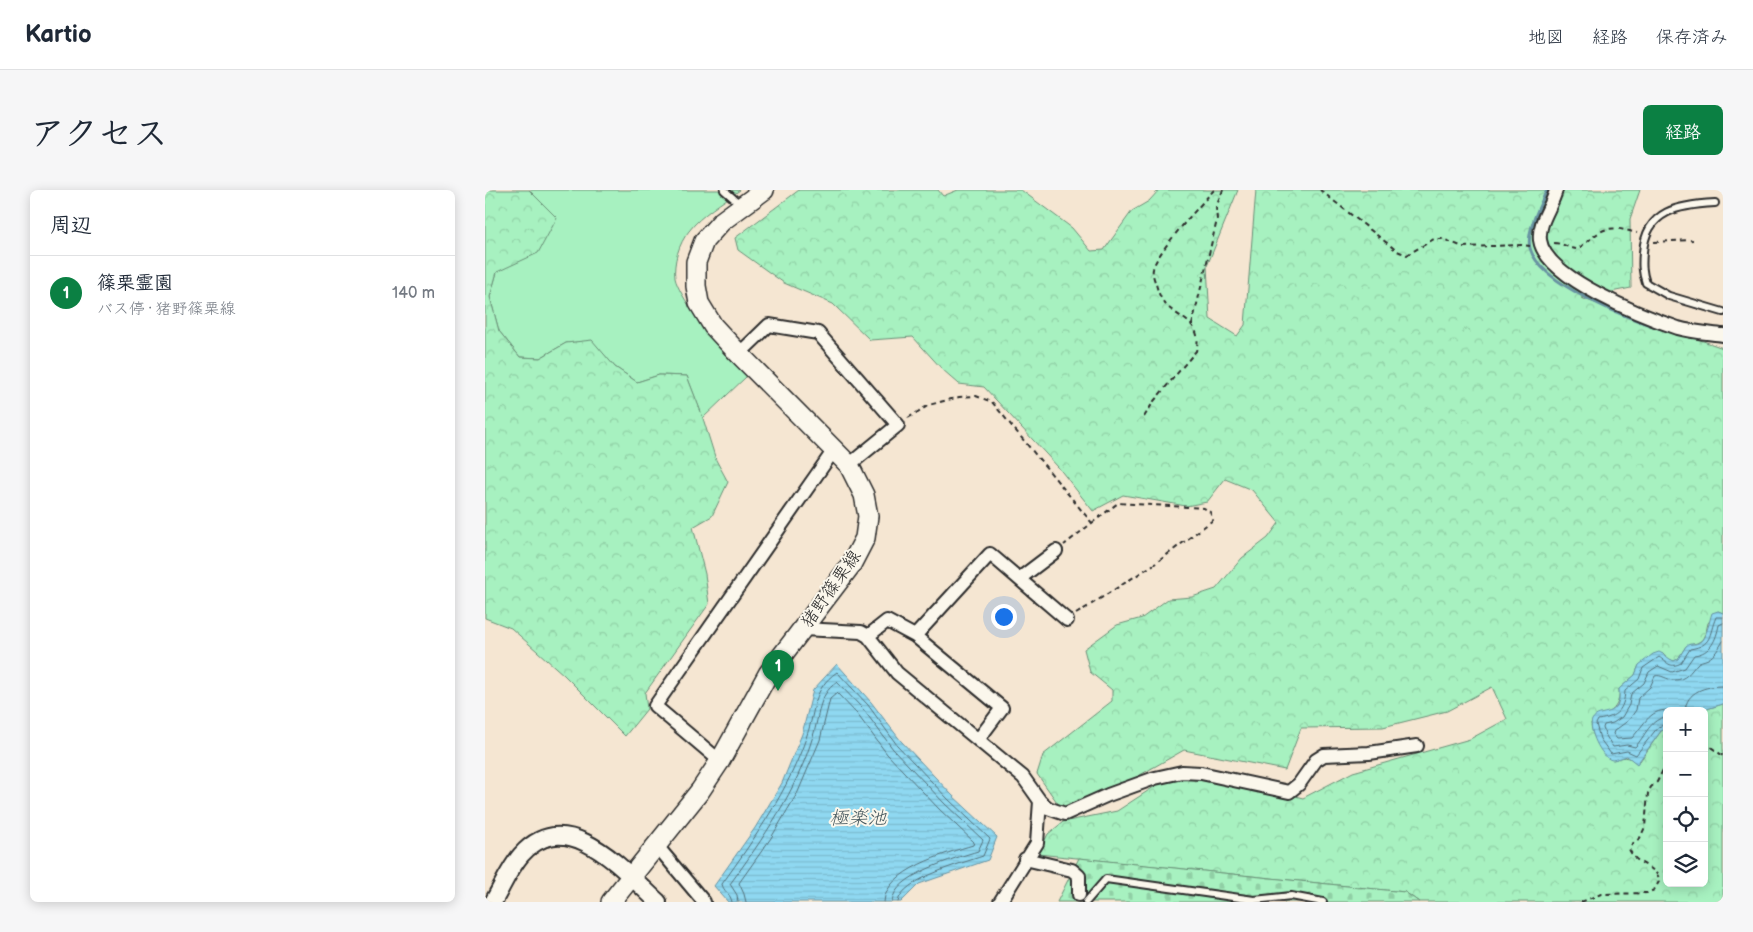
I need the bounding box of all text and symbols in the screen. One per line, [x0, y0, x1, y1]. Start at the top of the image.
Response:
text: Kartio [25, 20, 92, 49]
text: 地図 [1528, 27, 1564, 48]
text: 経路 [1592, 27, 1628, 48]
text: 保存済み [1656, 27, 1728, 48]
button: 経路 [1643, 105, 1723, 155]
text: アクセス [30, 113, 168, 156]
text: 周辺 [50, 213, 92, 238]
text: 篠栗霊園 [97, 272, 173, 295]
text: 1 [63, 284, 69, 303]
text: 140 m [392, 284, 435, 303]
text: バス停 · 猪野篠栗線 [97, 300, 235, 319]
street label: 猪野篠栗線 [797, 546, 865, 632]
your location [991, 604, 1017, 630]
pin: 1 [762, 650, 794, 691]
map controls [1663, 707, 1708, 887]
button: + [1663, 707, 1708, 752]
button: − [1663, 752, 1708, 797]
button: locate [1663, 797, 1708, 842]
water label: 極楽池 [829, 807, 887, 830]
button: layers [1663, 842, 1708, 887]

